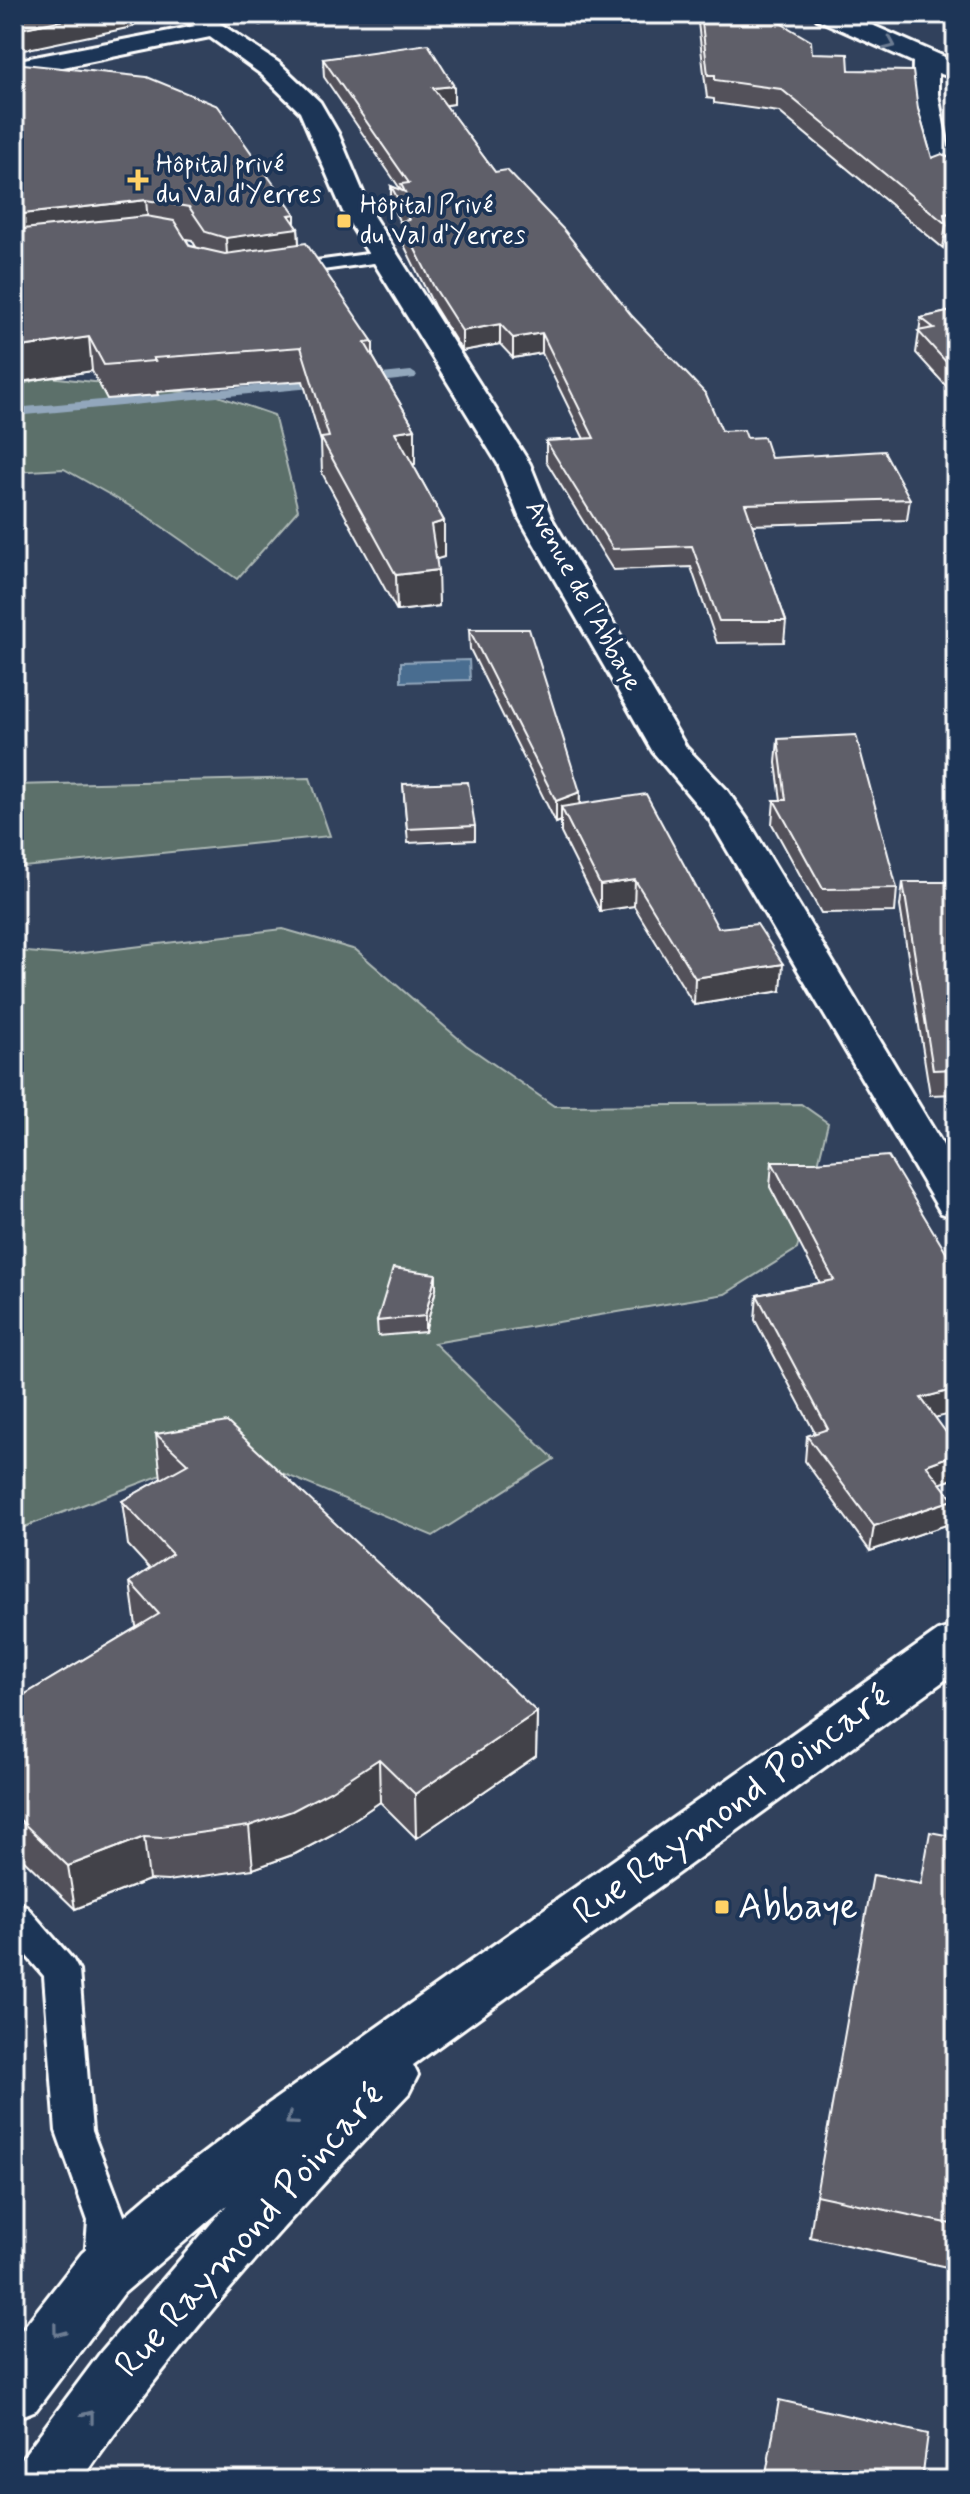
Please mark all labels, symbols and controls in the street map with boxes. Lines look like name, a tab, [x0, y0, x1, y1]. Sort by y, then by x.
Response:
one-way arrow	[882, 34, 897, 50]
place label: Hôpital privé du Val d'Yerres	[156, 148, 321, 212]
marker: Hôpital privé du Val d'Yerres	[127, 169, 149, 191]
place label: Hôpital Privé du Val d'Yerres	[360, 189, 525, 253]
marker: Hôpital Privé du Val d'Yerres	[335, 212, 353, 230]
street label: Avenue de l'Abbaye	[516, 494, 650, 698]
street label: Rue Raymond Poincaré	[563, 1673, 901, 1937]
place label: Abbaye	[738, 1883, 858, 1932]
marker: Abbaye	[713, 1898, 731, 1916]
street label: Rue Raymond Poincaré	[104, 2073, 396, 2389]
one-way arrow	[285, 2110, 300, 2125]
one-way arrow	[54, 2323, 68, 2337]
one-way arrow	[79, 2411, 94, 2425]

